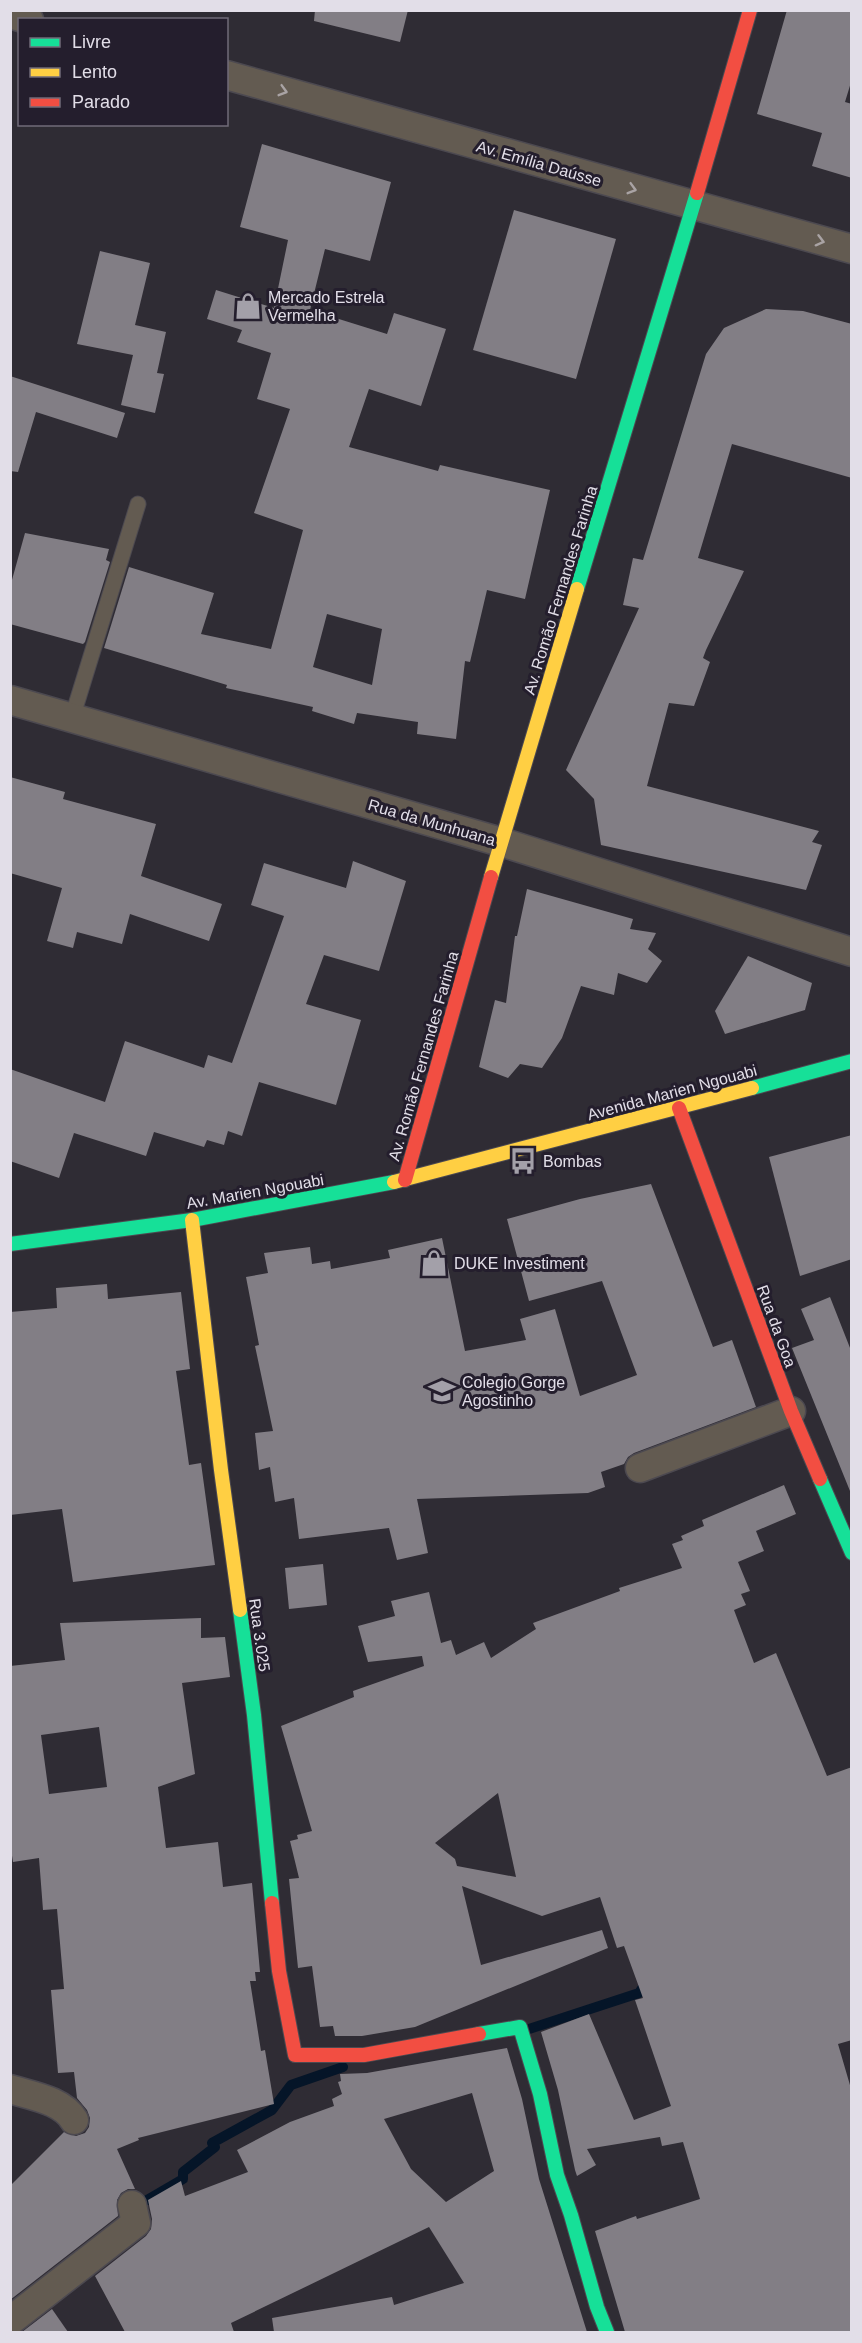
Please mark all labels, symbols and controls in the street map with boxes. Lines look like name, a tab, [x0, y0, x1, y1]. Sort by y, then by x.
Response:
legend	[18, 18, 228, 126]
text: Livre	[72, 32, 111, 52]
text: Lento	[72, 62, 117, 82]
one-way arrow	[277, 84, 288, 96]
text: Parado	[72, 92, 130, 112]
street label: Av. Emília Daússe	[474, 137, 603, 189]
one-way arrow	[626, 182, 637, 194]
one-way arrow	[815, 233, 825, 246]
place label: Mercado Estrela Vermelha	[268, 289, 385, 324]
shop icon: Mercado Estrela Vermelha	[233, 291, 263, 321]
street label: Av. Romão Fernandes Farinha	[521, 484, 600, 697]
street label: Rua da Munhuana	[366, 796, 498, 849]
street label: Av. Romão Fernandes Farinha	[385, 949, 462, 1163]
street label: Avenida Marien Ngouabi	[585, 1062, 759, 1123]
bus stop icon: Bombas	[508, 1146, 538, 1176]
place label: Bombas	[543, 1153, 602, 1170]
street label: Av. Marien Ngouabi	[185, 1171, 325, 1212]
shop icon: DUKE Investiment	[419, 1248, 449, 1278]
place label: DUKE Investiment	[454, 1255, 585, 1272]
street label: Rua da Goa	[754, 1283, 799, 1370]
place label: Colegio Gorge Agostinho	[462, 1374, 565, 1409]
school or university icon: Colegio Gorge Agostinho	[427, 1376, 457, 1406]
street label: Rua 3.025	[246, 1597, 273, 1673]

